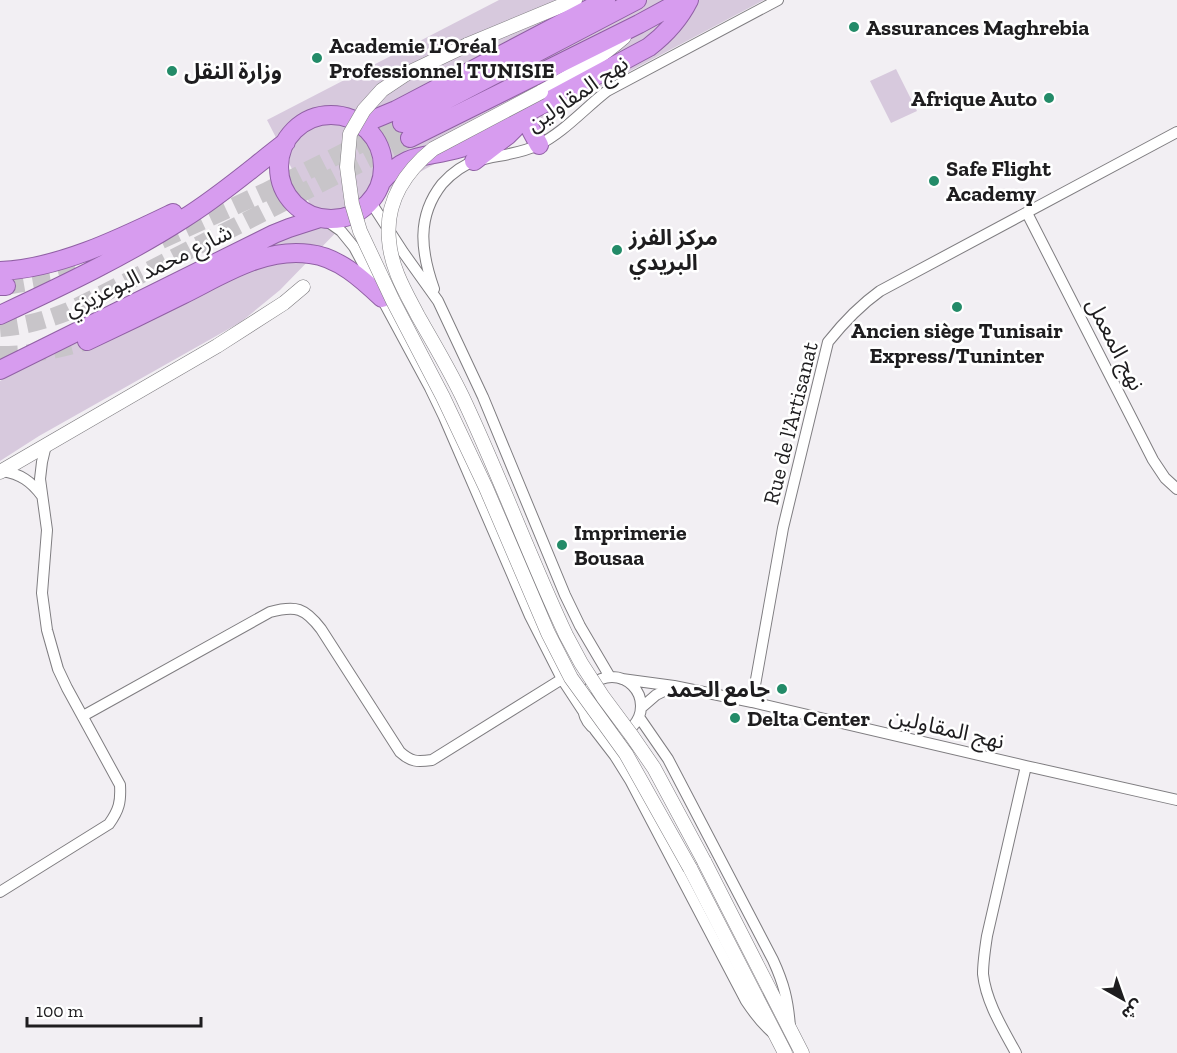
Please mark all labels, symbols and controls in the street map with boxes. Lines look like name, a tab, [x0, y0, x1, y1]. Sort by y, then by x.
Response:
place label: Assurances Maghrebia	[866, 14, 1089, 41]
marker: Assurances Maghrebia	[847, 20, 861, 34]
place label: Academie L'Oréal Professionnel TUNISIE	[329, 32, 554, 84]
street label: نهج المقاولين	[521, 49, 635, 140]
marker: Academie L'Oréal Professionnel TUNISIE	[310, 51, 324, 65]
place label: وزارة النقل	[184, 58, 282, 85]
marker: وزارة النقل	[165, 64, 179, 78]
place label: Afrique Auto	[911, 85, 1037, 112]
marker: Afrique Auto	[1042, 91, 1056, 105]
place label: Safe Flight Academy	[946, 155, 1051, 207]
marker: Safe Flight Academy	[927, 174, 941, 188]
street label: شارع محمد البوعزيزي	[60, 218, 238, 325]
place label: مركز الفرز البريدي	[628, 224, 718, 280]
marker: مركز الفرز البريدي	[610, 243, 624, 257]
street label: نهج المعمل	[1078, 293, 1150, 396]
marker: Ancien siège Tunisair Express/Tuninter	[950, 300, 964, 314]
place label: Ancien siège Tunisair Express/Tuninter	[851, 317, 1063, 369]
street label: Rue de l'Artisanat	[757, 338, 824, 507]
place label: Imprimerie Bousaa	[574, 519, 687, 571]
marker: Imprimerie Bousaa	[555, 538, 569, 552]
place label: جامع الحمد	[666, 676, 770, 706]
marker: جامع الحمد	[775, 682, 789, 696]
street label: نهج المقاولين	[886, 702, 1007, 758]
place label: Delta Center	[747, 705, 870, 732]
marker: Delta Center	[728, 711, 742, 725]
north arrow	[1093, 969, 1153, 1029]
scale bar	[27, 990, 201, 1028]
text: ش	[1118, 996, 1147, 1024]
text: 100 m	[36, 1000, 84, 1022]

